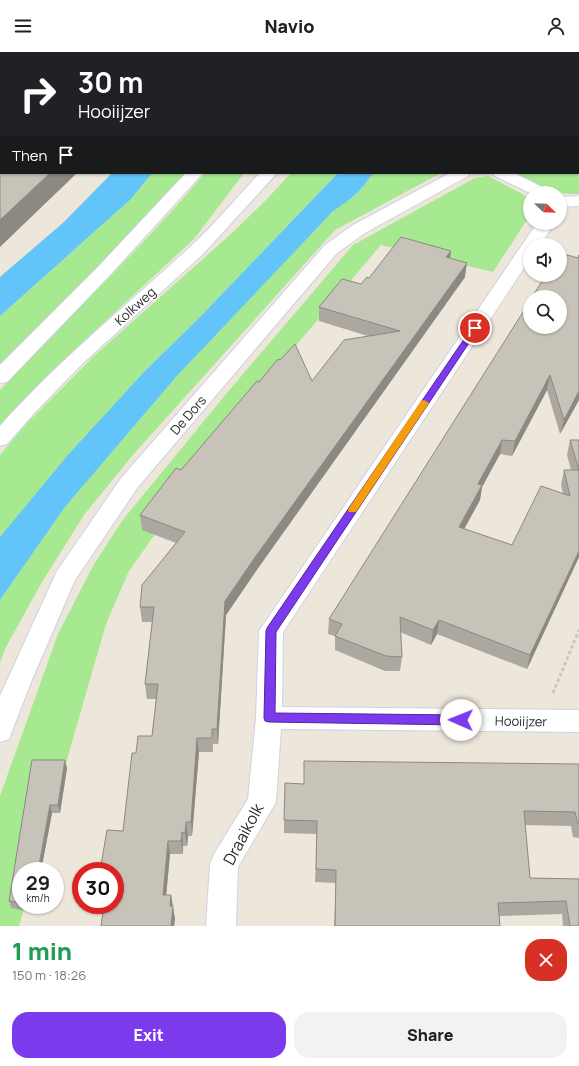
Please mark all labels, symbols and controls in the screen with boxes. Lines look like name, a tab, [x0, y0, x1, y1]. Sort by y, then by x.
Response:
text: Navio	[264, 14, 315, 38]
icon: menu	[12, 15, 34, 37]
icon: person	[545, 15, 567, 37]
text: 30 m	[78, 63, 143, 101]
icon: right	[12, 68, 64, 120]
text: Hooiijzer	[78, 99, 150, 123]
icon: arrive	[55, 144, 77, 166]
text: Then	[12, 145, 47, 166]
north arrow	[523, 186, 567, 230]
map controls	[523, 186, 567, 334]
button: sound	[523, 238, 567, 282]
street label: Kolkweg	[111, 283, 159, 329]
button: search	[523, 290, 567, 334]
pin	[458, 311, 492, 345]
icon: arrive	[464, 317, 486, 339]
street label: De Dors	[166, 391, 210, 438]
position arrow	[440, 699, 482, 741]
street label: Hooiijzer	[495, 712, 548, 730]
street label: Draaikolk	[218, 798, 269, 869]
speed limit sign: 30	[72, 862, 124, 914]
text: 29	[26, 869, 50, 896]
text: km/h	[26, 891, 50, 905]
text: 1 min	[12, 934, 72, 967]
button: close	[525, 939, 567, 981]
text: 150 m · 18:26	[12, 966, 86, 984]
button: Exit	[12, 1012, 286, 1058]
button: Share	[294, 1012, 567, 1058]

